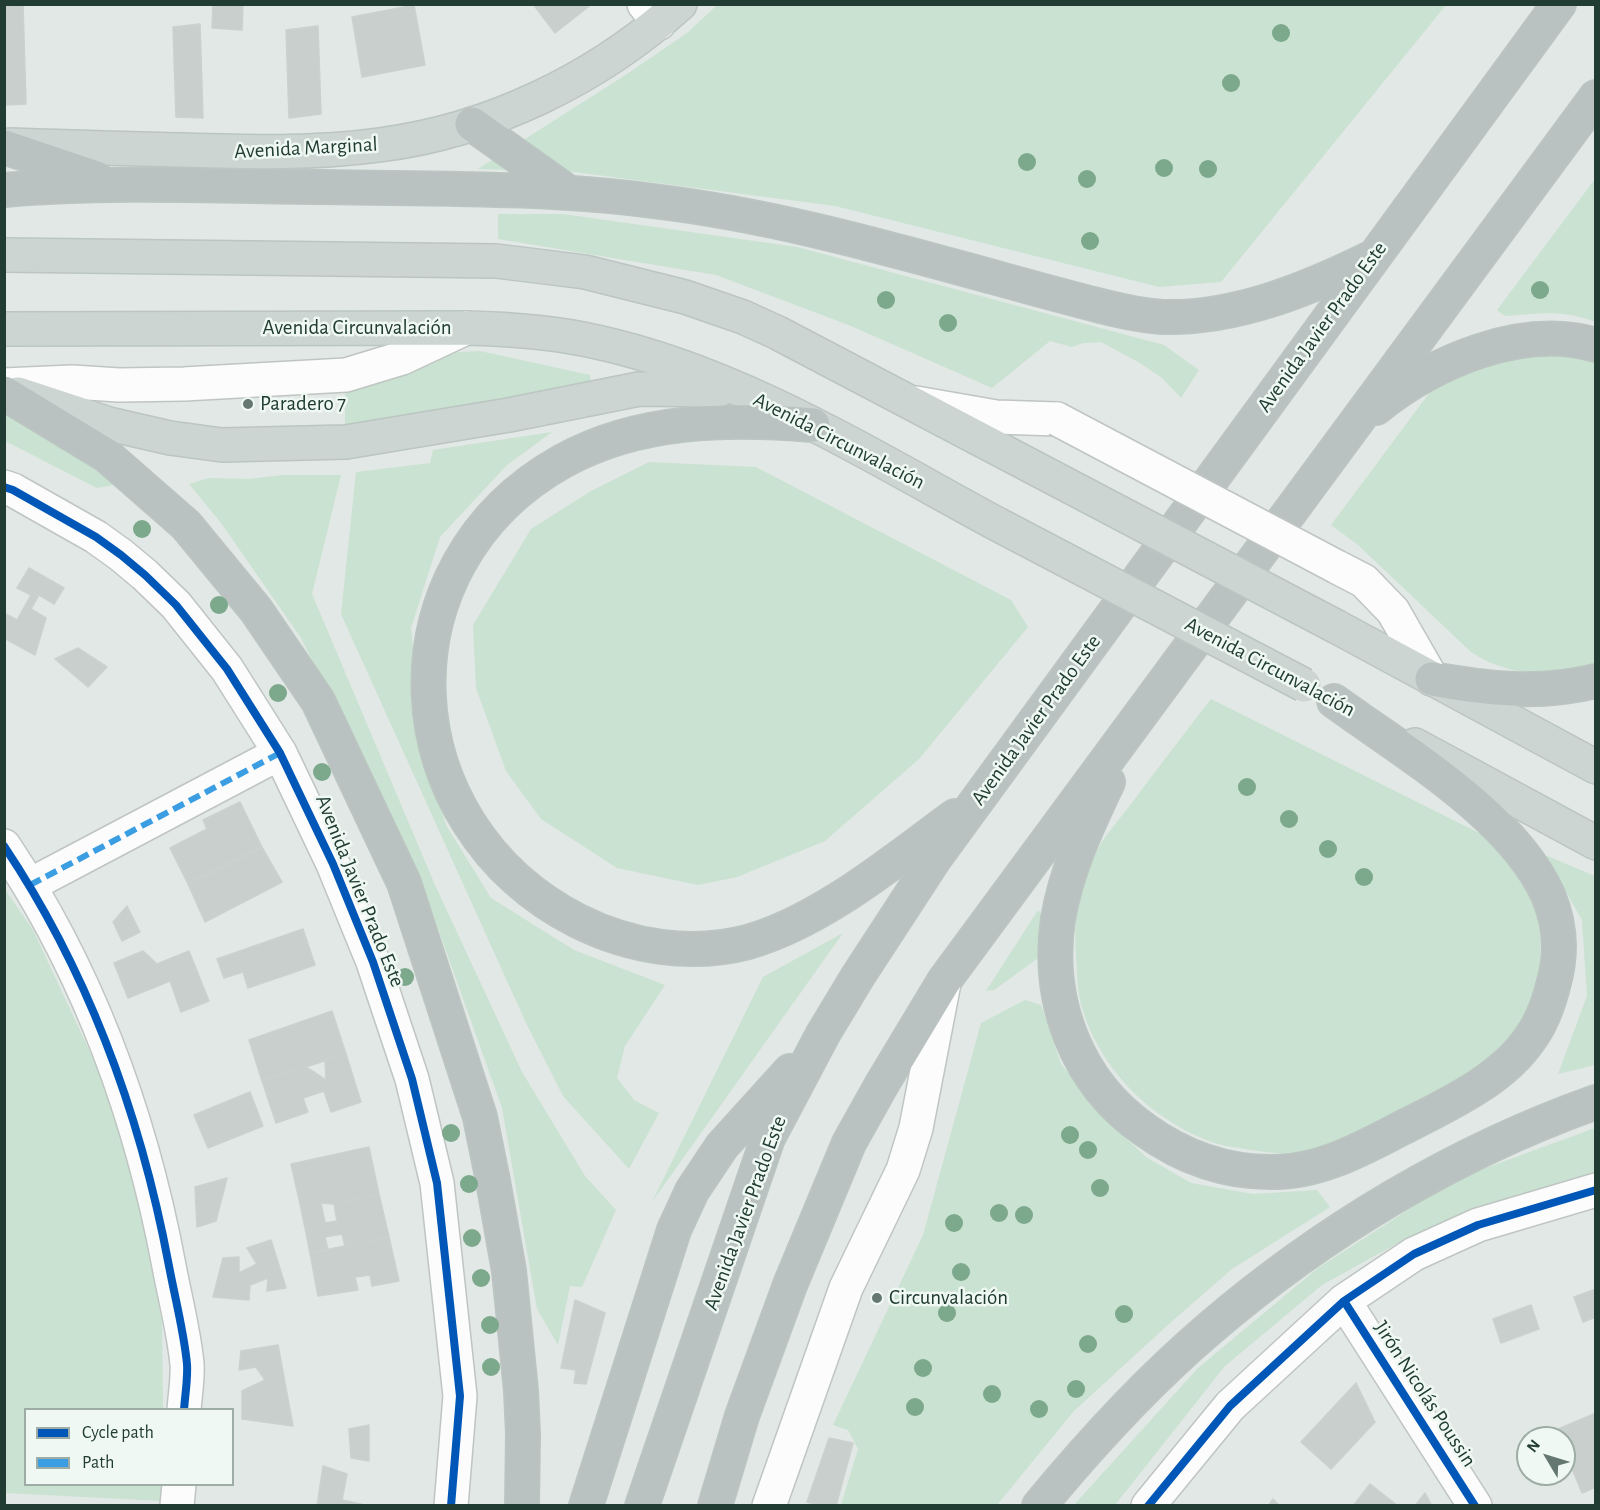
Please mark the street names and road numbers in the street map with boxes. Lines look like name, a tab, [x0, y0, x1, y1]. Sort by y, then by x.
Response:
street label: Avenida Marginal	[234, 132, 378, 164]
street label: Avenida Javier Prado Este	[1252, 237, 1392, 417]
street label: Avenida Circunvalación	[263, 315, 451, 341]
street label: Avenida Circunvalación	[749, 387, 929, 495]
street label: Avenida Circunvalación	[1181, 612, 1359, 722]
street label: Avenida Javier Prado Este	[966, 630, 1106, 810]
street label: Avenida Javier Prado Este	[310, 791, 410, 991]
street label: Avenida Javier Prado Este	[698, 1112, 792, 1314]
street label: Jirón Nicolás Poussin	[1368, 1316, 1482, 1472]

